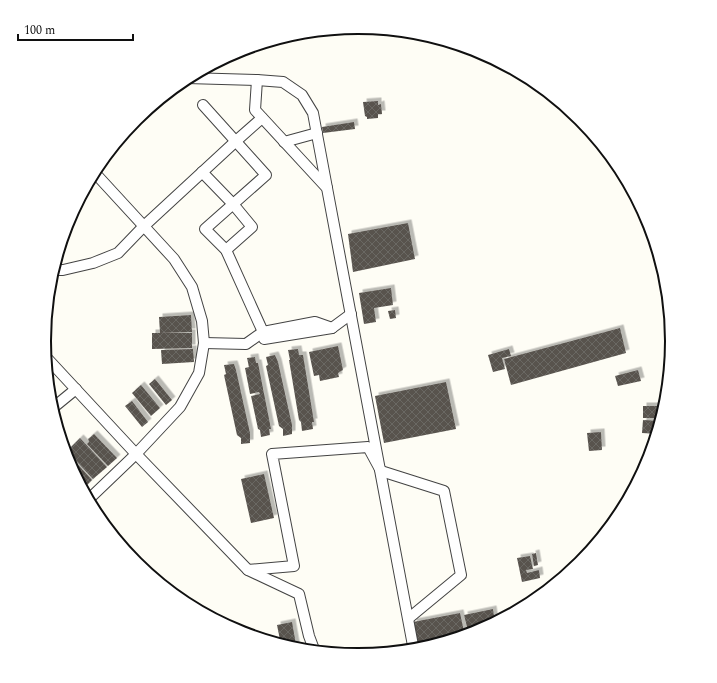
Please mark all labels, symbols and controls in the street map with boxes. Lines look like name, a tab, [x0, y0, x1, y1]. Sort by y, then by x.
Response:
scale bar	[18, 16, 133, 42]
text: 100 m	[24, 21, 55, 40]

